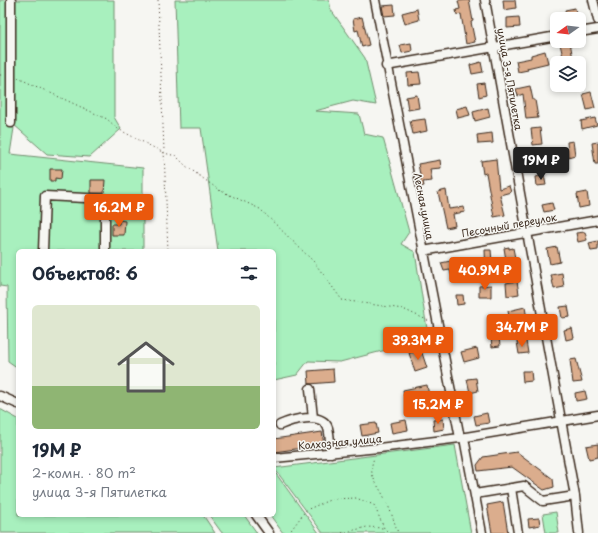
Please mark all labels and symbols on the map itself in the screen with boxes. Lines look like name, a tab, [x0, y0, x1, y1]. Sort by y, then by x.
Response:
north arrow	[550, 12, 586, 48]
street label: улица 3-я Пятилетка	[494, 27, 527, 132]
pin: 19M ₽	[513, 147, 569, 181]
street label: Лесная улица	[411, 171, 438, 241]
pin: 16.2M ₽	[82, 194, 156, 228]
street label: Песочный переулок	[460, 209, 558, 241]
pin: 40.9M ₽	[448, 257, 522, 291]
pin: 34.7M ₽	[485, 314, 559, 348]
pin: 39.3M ₽	[381, 327, 455, 361]
pin: 15.2M ₽	[401, 391, 475, 425]
street label: Колхозная улица	[297, 430, 383, 453]

